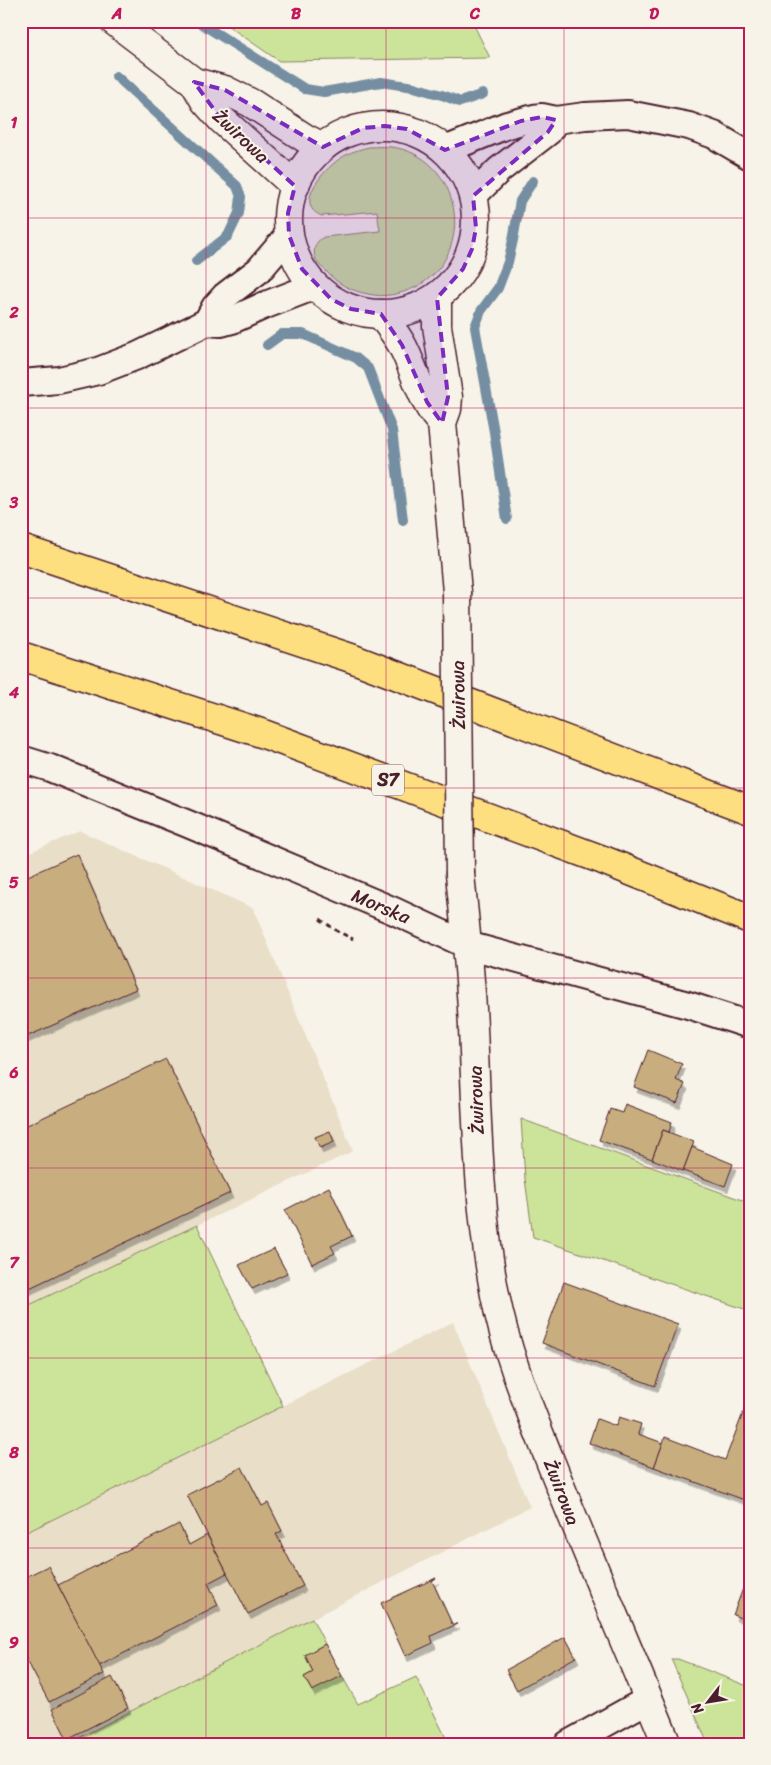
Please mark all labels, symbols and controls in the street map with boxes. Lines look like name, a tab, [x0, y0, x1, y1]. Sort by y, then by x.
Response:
text: A	[111, 0, 122, 28]
text: B	[291, 0, 302, 28]
text: C	[469, 0, 481, 28]
text: D	[649, 0, 659, 28]
street label: Żwirowa	[205, 100, 278, 172]
text: 1	[11, 108, 18, 137]
text: 2	[8, 298, 19, 327]
text: 3	[9, 488, 19, 517]
street label: Żwirowa	[441, 660, 475, 730]
text: 4	[8, 678, 19, 707]
road number: S7	[372, 764, 404, 796]
text: 5	[9, 868, 19, 897]
street label: Morska	[346, 879, 416, 933]
text: 6	[8, 1058, 19, 1087]
street label: Żwirowa	[458, 1065, 494, 1135]
text: 7	[9, 1248, 20, 1277]
text: 8	[8, 1438, 19, 1467]
street label: Żwirowa	[534, 1454, 590, 1530]
text: 9	[9, 1628, 19, 1657]
north arrow	[684, 1678, 734, 1728]
text: N	[684, 1698, 711, 1720]

